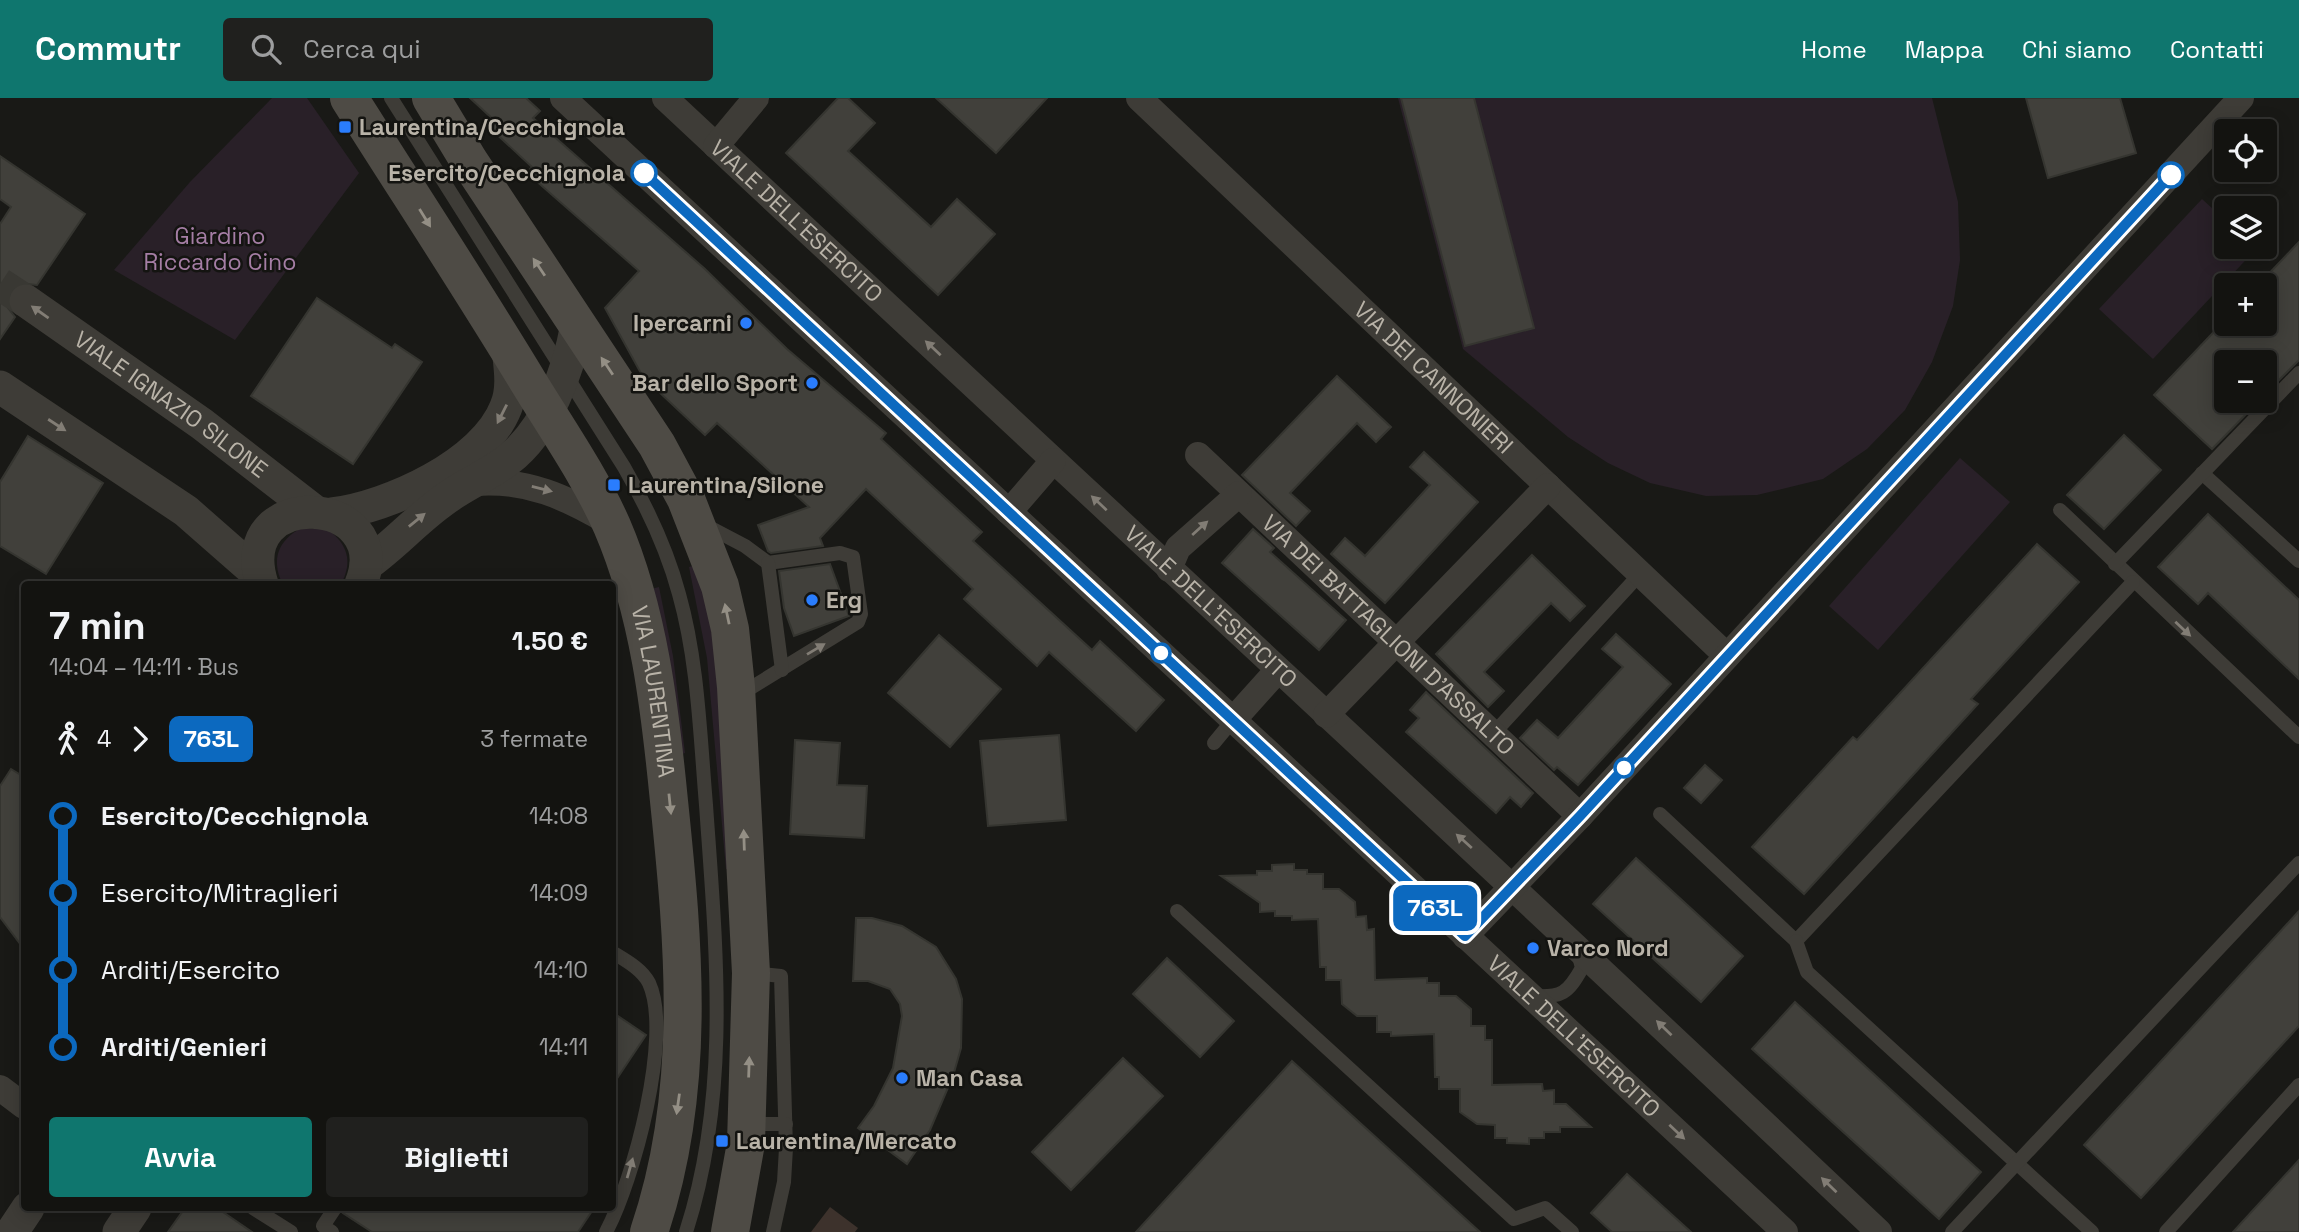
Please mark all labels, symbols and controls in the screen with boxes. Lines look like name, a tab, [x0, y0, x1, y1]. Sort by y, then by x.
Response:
search box	[223, 18, 713, 81]
text: Commutr	[35, 28, 181, 70]
icon: search	[247, 30, 285, 68]
text: Cerca qui	[303, 32, 421, 66]
text: Home	[1801, 34, 1867, 65]
text: Mappa	[1905, 34, 1984, 65]
text: Chi siamo	[2022, 34, 2132, 65]
text: Contatti	[2170, 34, 2264, 65]
place label: Laurentina/Cecchignola	[359, 112, 625, 142]
marker: Laurentina/Cecchignola	[337, 119, 353, 135]
map controls	[2214, 119, 2277, 413]
button: locate	[2214, 119, 2277, 182]
street label: VIALE DELL'ESERCITO	[704, 133, 889, 309]
place label: Esercito/Cecchignola	[388, 158, 625, 188]
marker: Esercito/Cecchignola	[631, 160, 657, 186]
unlabelled marker	[2158, 162, 2184, 188]
button: layers	[2214, 196, 2277, 259]
one-way arrow	[418, 208, 431, 227]
park label: Giardino Riccardo Cino	[144, 221, 296, 277]
one-way arrow	[532, 258, 546, 276]
button: +	[2214, 273, 2277, 336]
street label: VIA DEI CANNONIERI	[1347, 295, 1520, 460]
one-way arrow	[31, 305, 49, 319]
place label: Ipercarni	[633, 308, 732, 338]
marker: Ipercarni	[738, 315, 754, 331]
street label: VIALE IGNAZIO SILONE	[68, 324, 274, 484]
one-way arrow	[924, 340, 942, 356]
button: −	[2214, 350, 2277, 413]
one-way arrow	[600, 357, 614, 375]
place label: Bar dello Sport	[632, 368, 798, 398]
marker: Bar dello Sport	[804, 375, 820, 391]
one-way arrow	[496, 404, 507, 424]
one-way arrow	[47, 418, 67, 431]
place label: Laurentina/Silone	[628, 470, 824, 500]
marker: Laurentina/Silone	[606, 477, 622, 493]
one-way arrow	[531, 484, 553, 495]
one-way arrow	[1090, 495, 1108, 511]
street label: VIA DEI BATTAGLIONI D'ASSALTO	[1255, 508, 1521, 762]
one-way arrow	[409, 513, 426, 528]
street label: VIALE DELL'ESERCITO	[1118, 519, 1304, 694]
one-way arrow	[1191, 521, 1208, 537]
place label: Erg	[826, 585, 862, 615]
marker: Erg	[804, 592, 820, 608]
text: 7 min	[49, 602, 146, 650]
street label: VIA LAURENTINA	[624, 602, 682, 779]
one-way arrow	[721, 603, 732, 625]
one-way arrow	[2174, 621, 2192, 637]
text: 1.50 €	[512, 624, 588, 658]
one-way arrow	[807, 643, 826, 655]
unlabelled marker	[1151, 643, 1171, 663]
text: 14:04 – 14:11 · Bus	[49, 652, 239, 682]
icon: walk	[49, 720, 87, 758]
icon: forward	[121, 720, 159, 758]
text: 763L	[183, 723, 239, 754]
text: 4	[97, 724, 111, 754]
text: 3 fermate	[480, 724, 588, 754]
unlabelled marker	[1614, 758, 1634, 778]
one-way arrow	[664, 793, 675, 815]
text: Esercito/Cecchignola	[101, 799, 369, 833]
text: 14:08	[529, 801, 588, 831]
one-way arrow	[739, 829, 750, 851]
one-way arrow	[1456, 833, 1473, 849]
text: Esercito/Mitraglieri	[101, 876, 338, 910]
text: 14:09	[529, 878, 588, 908]
line badge: 763L	[1386, 885, 1484, 931]
text: 763L	[1407, 892, 1463, 923]
place label: Varco Nord	[1547, 933, 1669, 963]
marker: Varco Nord	[1525, 940, 1541, 956]
street label: VIALE DELL'ESERCITO	[1481, 948, 1667, 1124]
text: Arditi/Esercito	[101, 953, 280, 987]
text: 14:10	[534, 955, 588, 985]
one-way arrow	[1656, 1021, 1673, 1037]
text: Arditi/Genieri	[101, 1030, 267, 1064]
text: 14:11	[539, 1032, 588, 1062]
one-way arrow	[743, 1056, 755, 1078]
place label: Man Casa	[916, 1063, 1023, 1093]
marker: Man Casa	[894, 1070, 910, 1086]
one-way arrow	[673, 1093, 684, 1115]
button: Avvia	[49, 1117, 312, 1197]
button: Biglietti	[326, 1117, 588, 1197]
one-way arrow	[1668, 1123, 1685, 1139]
place label: Laurentina/Mercato	[736, 1126, 957, 1156]
marker: Laurentina/Mercato	[714, 1133, 730, 1149]
one-way arrow	[625, 1157, 635, 1178]
one-way arrow	[1820, 1177, 1838, 1193]

